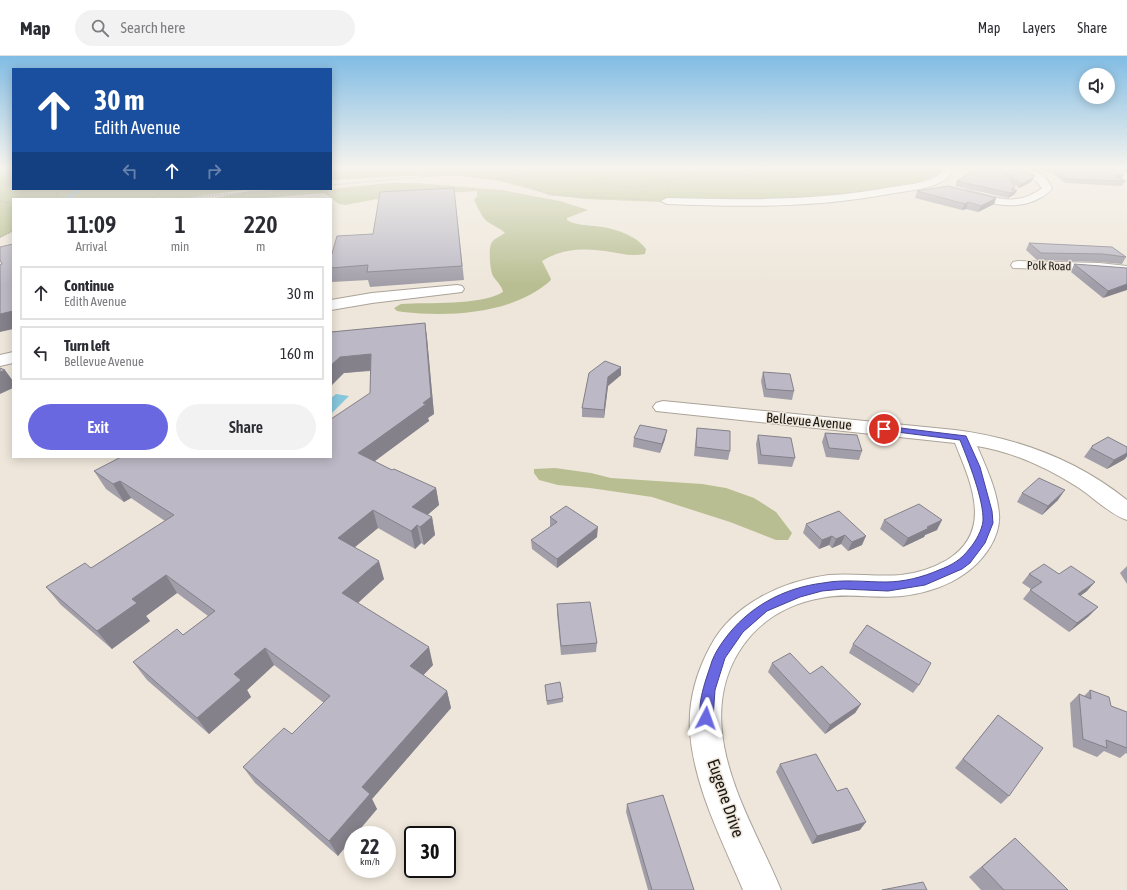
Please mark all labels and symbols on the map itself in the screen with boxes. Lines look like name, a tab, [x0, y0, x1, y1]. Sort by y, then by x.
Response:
street label: Polk Road	[1027, 259, 1071, 273]
street label: Bellevue Avenue	[765, 409, 853, 433]
pin	[867, 412, 901, 446]
position arrow	[685, 697, 727, 739]
street label: Eugene Drive	[703, 756, 749, 840]
speed limit sign: 30	[404, 826, 456, 878]

